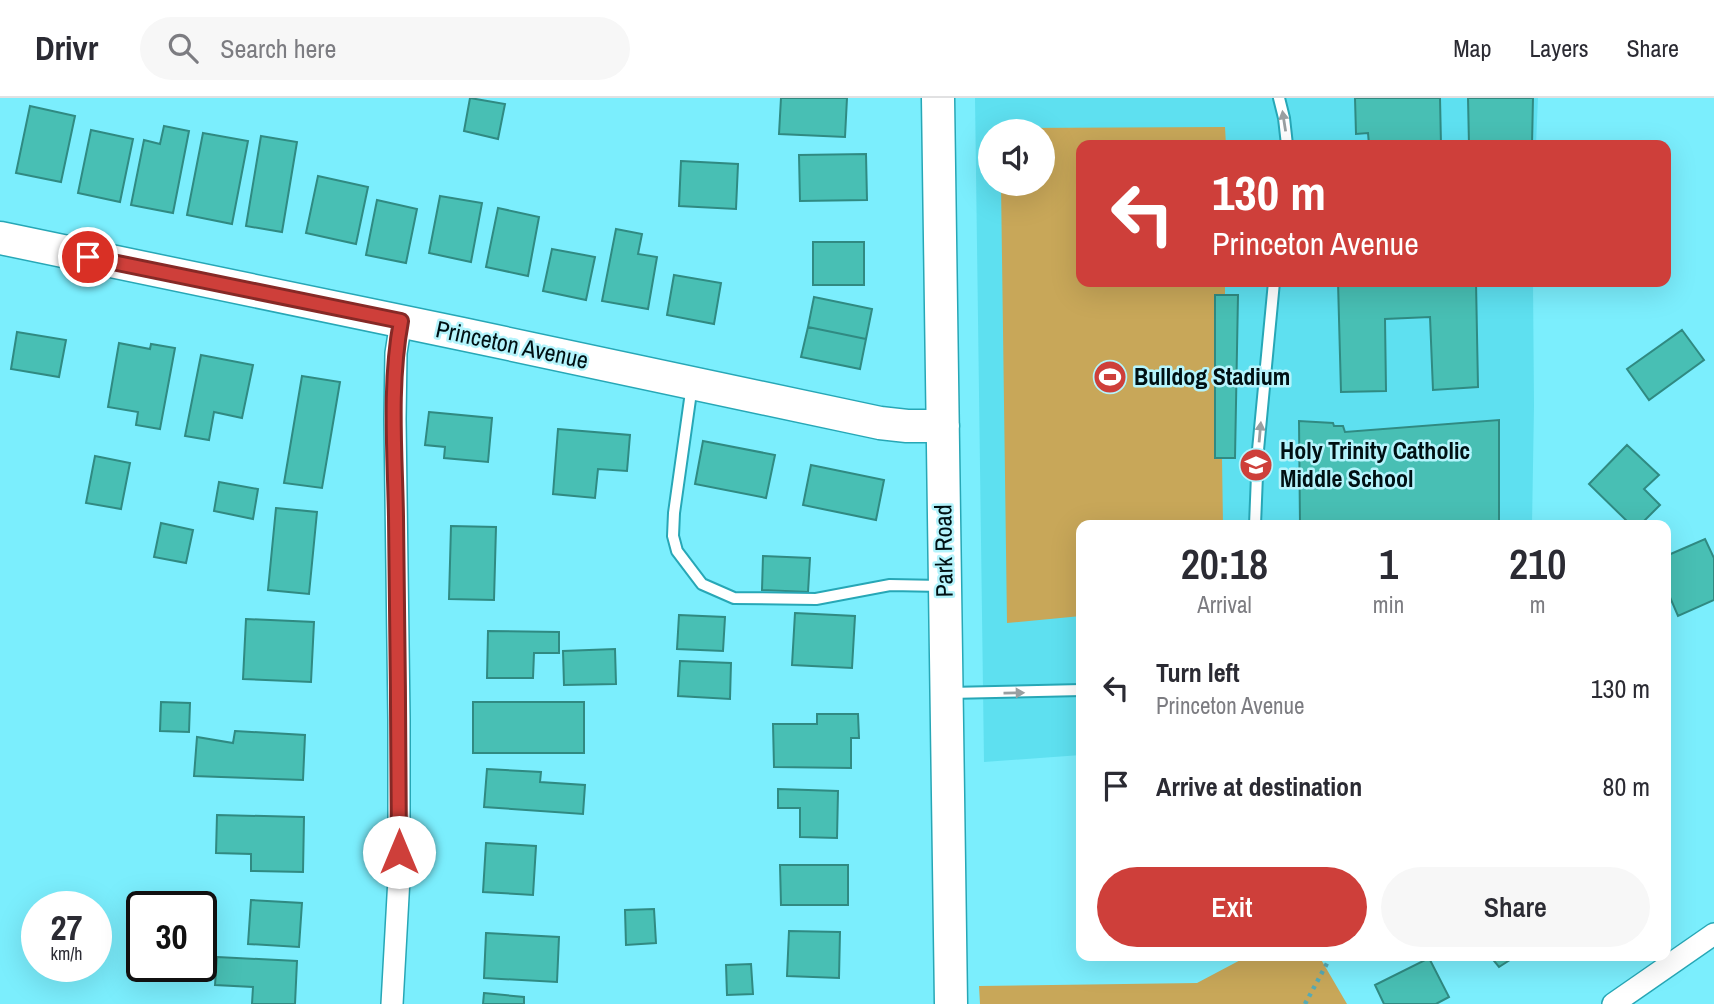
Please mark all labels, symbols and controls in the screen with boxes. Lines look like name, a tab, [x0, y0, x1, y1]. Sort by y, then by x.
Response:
search box	[140, 17, 630, 80]
text: Drivr	[35, 26, 98, 70]
icon: search	[164, 29, 202, 67]
text: Search here	[220, 31, 336, 66]
text: Map	[1453, 32, 1491, 64]
text: Layers	[1529, 32, 1588, 64]
text: Share	[1626, 32, 1679, 64]
one-way arrow	[1278, 110, 1289, 132]
map controls	[978, 119, 1055, 196]
button: sound	[978, 119, 1055, 196]
text: 130 m	[1212, 159, 1326, 225]
icon: left	[1097, 168, 1188, 259]
text: Princeton Avenue	[1212, 222, 1419, 265]
pin	[58, 227, 118, 287]
icon: arrive	[69, 238, 107, 276]
street label: Princeton Avenue	[433, 312, 591, 376]
sports icon: Bulldog Stadium	[1091, 358, 1129, 396]
place label: Bulldog Stadium	[1134, 360, 1290, 392]
one-way arrow	[1254, 421, 1265, 443]
place label: Holy Trinity Catholic Middle School	[1280, 434, 1470, 494]
school or university icon: Holy Trinity Catholic Middle School	[1237, 446, 1275, 484]
street label: Park Road	[926, 504, 960, 598]
text: 20:18	[1181, 536, 1268, 592]
text: 1	[1379, 536, 1398, 592]
text: 210	[1509, 536, 1566, 592]
text: Arrival	[1197, 589, 1252, 620]
text: min	[1373, 589, 1404, 620]
text: m	[1530, 589, 1545, 620]
text: Turn left	[1156, 655, 1240, 690]
icon: left	[1097, 669, 1135, 707]
text: 130 m	[1591, 671, 1650, 706]
one-way arrow	[1003, 687, 1025, 699]
text: Princeton Avenue	[1156, 690, 1305, 721]
icon: arrive	[1097, 767, 1135, 805]
text: Arrive at destination	[1156, 769, 1362, 804]
text: 80 m	[1603, 769, 1650, 804]
position arrow	[362, 815, 436, 889]
button: Exit	[1097, 867, 1367, 947]
button: Share	[1381, 867, 1650, 947]
speed limit sign: 30	[126, 891, 217, 982]
text: 27	[51, 904, 82, 951]
text: km/h	[51, 941, 83, 966]

